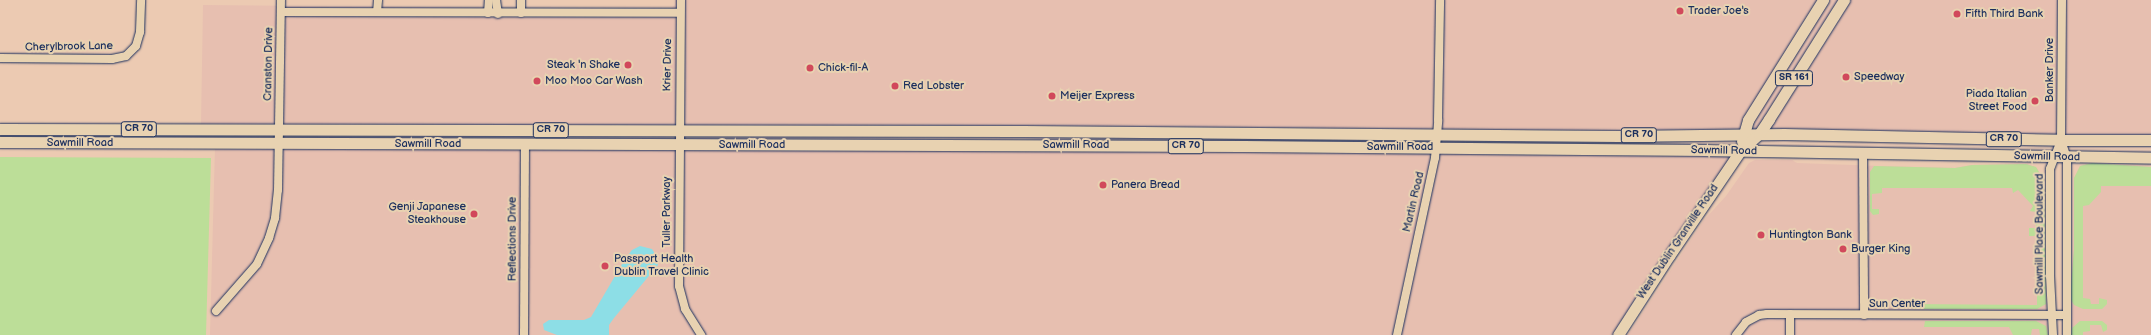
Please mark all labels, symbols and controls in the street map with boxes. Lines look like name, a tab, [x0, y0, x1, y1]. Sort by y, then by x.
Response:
place label: Trader Joe's	[1688, 4, 1749, 18]
marker: Trader Joe's	[1675, 6, 1685, 16]
place label: Fifth Third Bank	[1965, 7, 2043, 21]
marker: Fifth Third Bank	[1952, 9, 1962, 19]
street label: Cranston Drive	[262, 27, 276, 101]
street label: Krier Drive	[661, 38, 675, 92]
street label: Banker Drive	[2043, 38, 2057, 102]
street label: Cherylbrook Lane	[25, 40, 113, 54]
place label: Steak 'n Shake	[547, 58, 620, 72]
marker: Steak 'n Shake	[623, 60, 633, 70]
place label: Chick-fil-A	[818, 61, 868, 75]
marker: Chick-fil-A	[805, 63, 815, 73]
road number: SR 161	[1774, 70, 1814, 86]
place label: Speedway	[1854, 70, 1904, 84]
marker: Speedway	[1841, 72, 1851, 82]
place label: Moo Moo Car Wash	[545, 74, 643, 88]
marker: Moo Moo Car Wash	[532, 76, 542, 86]
place label: Red Lobster	[903, 79, 964, 93]
marker: Red Lobster	[890, 81, 900, 91]
place label: Piada Italian Street Food	[1966, 88, 2027, 114]
place label: Meijer Express	[1060, 89, 1135, 103]
marker: Meijer Express	[1047, 91, 1057, 101]
marker: Piada Italian Street Food	[2030, 96, 2040, 106]
road number: CR 70	[120, 121, 158, 137]
road number: CR 70	[532, 122, 570, 138]
road number: CR 70	[1620, 127, 1658, 143]
road number: CR 70	[1985, 131, 2023, 147]
street label: Sawmill Road	[47, 136, 113, 150]
street label: Sawmill Road	[395, 137, 461, 151]
street label: Sawmill Road	[719, 138, 785, 152]
street label: Sawmill Road	[1043, 138, 1109, 152]
road number: CR 70	[1167, 138, 1205, 154]
street label: Sawmill Road	[1367, 140, 1433, 154]
street label: Sawmill Road	[1691, 144, 1757, 158]
street label: Sawmill Road	[2014, 150, 2080, 164]
street label: Martin Road	[1401, 171, 1427, 233]
street label: Sawmill Place Boulevard	[2033, 174, 2047, 294]
street label: Tuller Parkway	[660, 177, 674, 247]
place label: Panera Bread	[1111, 178, 1180, 192]
marker: Panera Bread	[1098, 180, 1108, 190]
street label: West Dublin Granville Road	[1635, 182, 1721, 302]
street label: Reflections Drive	[506, 197, 520, 281]
place label: Genji Japanese Steakhouse	[388, 201, 466, 227]
marker: Genji Japanese Steakhouse	[469, 209, 479, 219]
place label: Huntington Bank	[1769, 228, 1852, 242]
marker: Huntington Bank	[1756, 230, 1766, 240]
place label: Burger King	[1851, 242, 1910, 256]
marker: Burger King	[1838, 244, 1848, 254]
place label: Passport Health Dublin Travel Clinic	[614, 253, 709, 279]
marker: Passport Health Dublin Travel Clinic	[599, 260, 611, 272]
street label: Sun Center	[1869, 297, 1925, 311]

